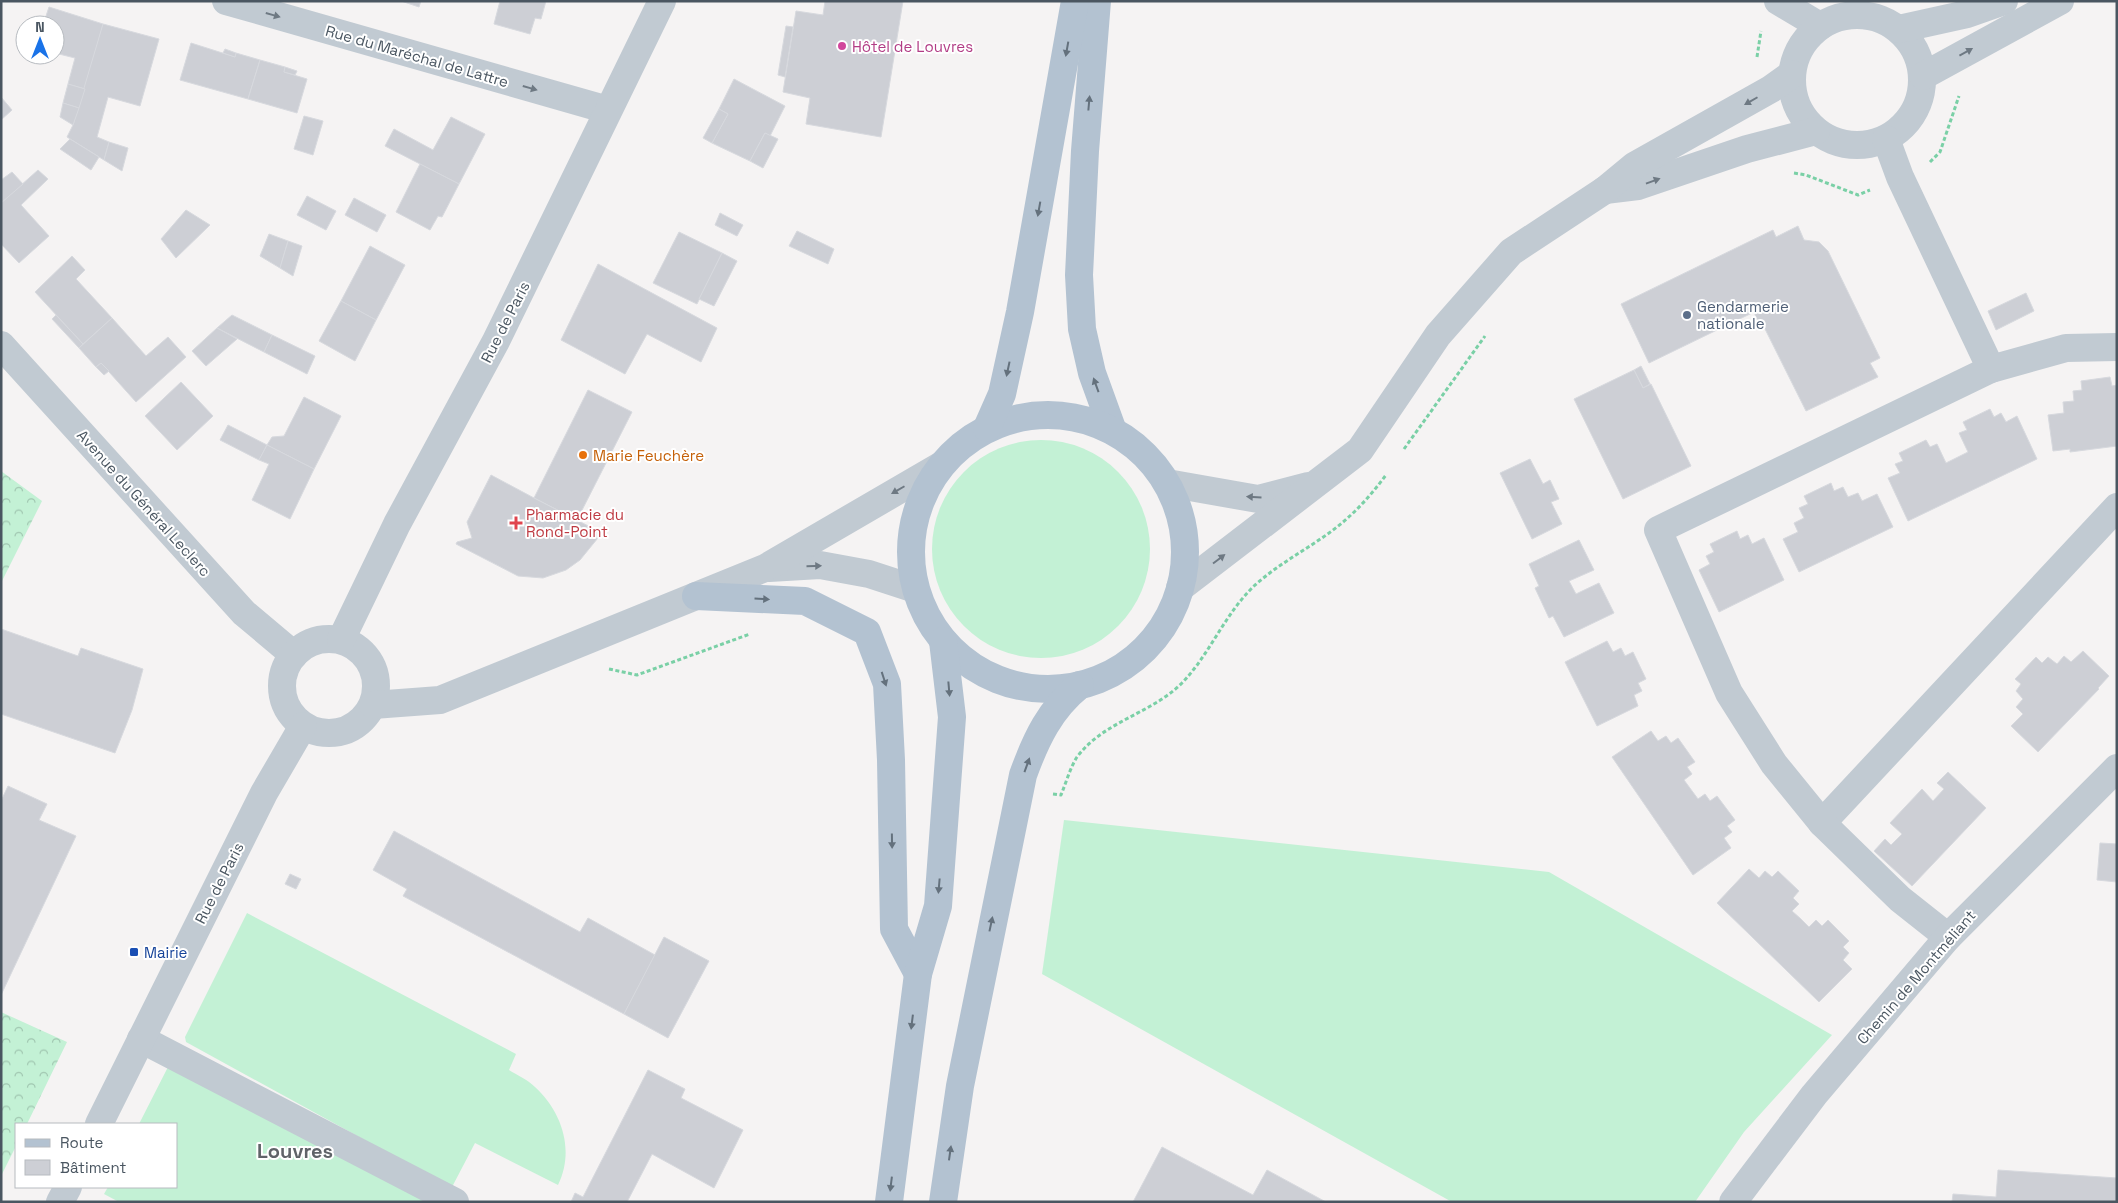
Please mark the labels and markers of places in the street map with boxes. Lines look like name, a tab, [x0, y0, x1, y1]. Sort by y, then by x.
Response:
place label: Hôtel de Louvres	[852, 37, 973, 56]
marker: Hôtel de Louvres	[836, 40, 848, 52]
place label: Gendarmerie nationale	[1697, 297, 1789, 333]
marker: Gendarmerie nationale	[1681, 309, 1693, 321]
place label: Marie Feuchère	[593, 446, 704, 465]
marker: Marie Feuchère	[577, 449, 589, 461]
place label: Pharmacie du Rond-Point	[526, 505, 624, 541]
marker: Pharmacie du Rond-Point	[510, 517, 522, 529]
place label: Mairie	[144, 943, 188, 962]
marker: Mairie	[128, 946, 140, 958]

